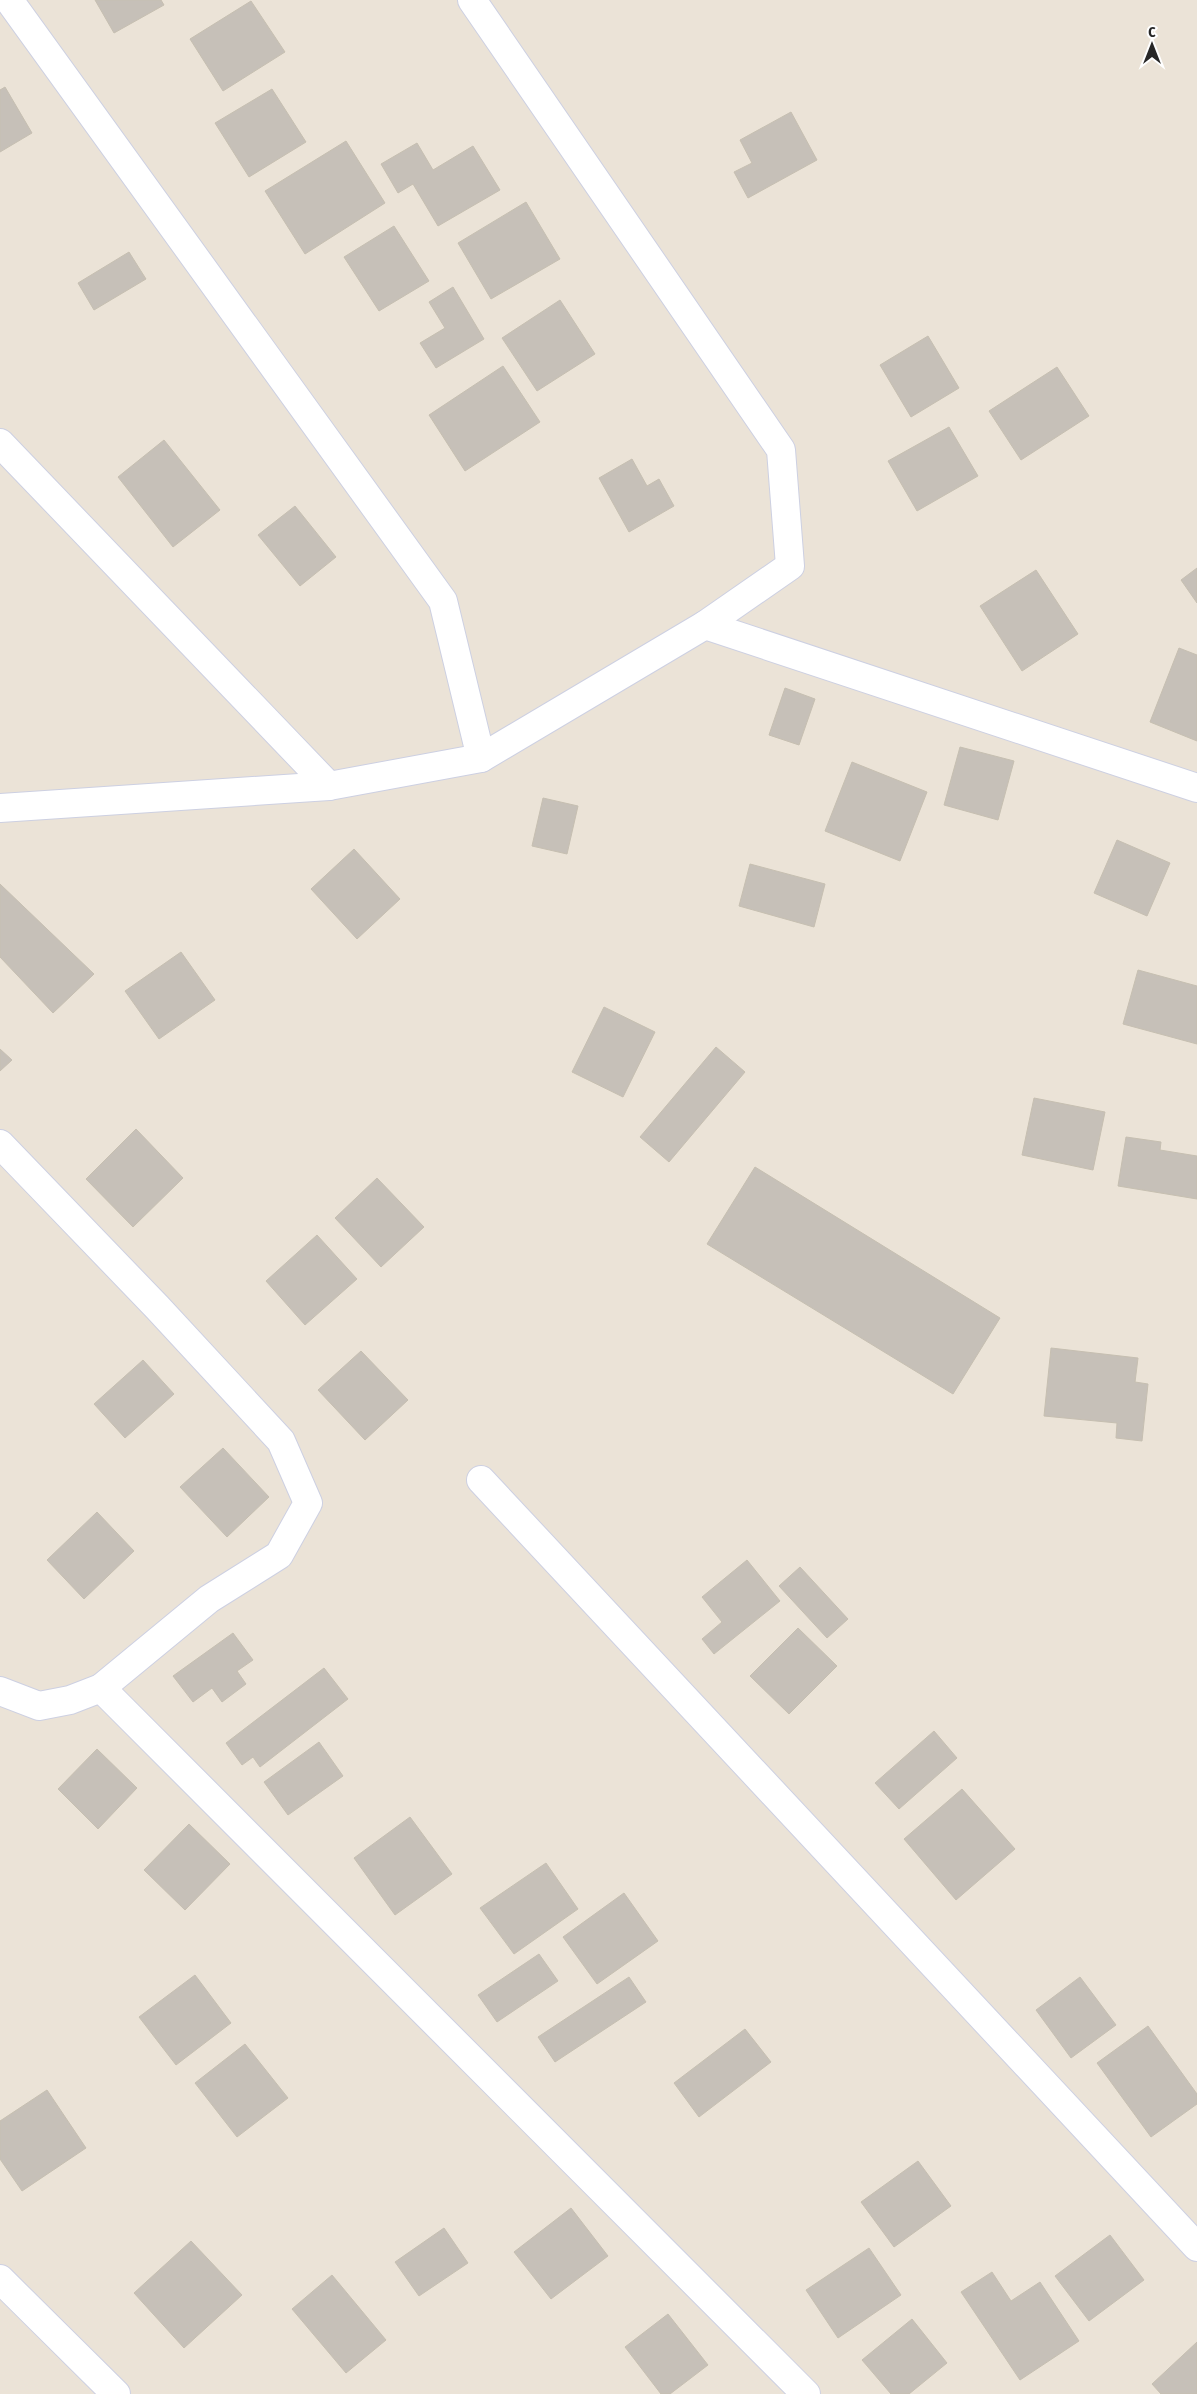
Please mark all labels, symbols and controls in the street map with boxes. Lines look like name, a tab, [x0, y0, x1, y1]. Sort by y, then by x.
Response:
north arrow	[1127, 20, 1177, 70]
text: С	[1148, 24, 1156, 41]

